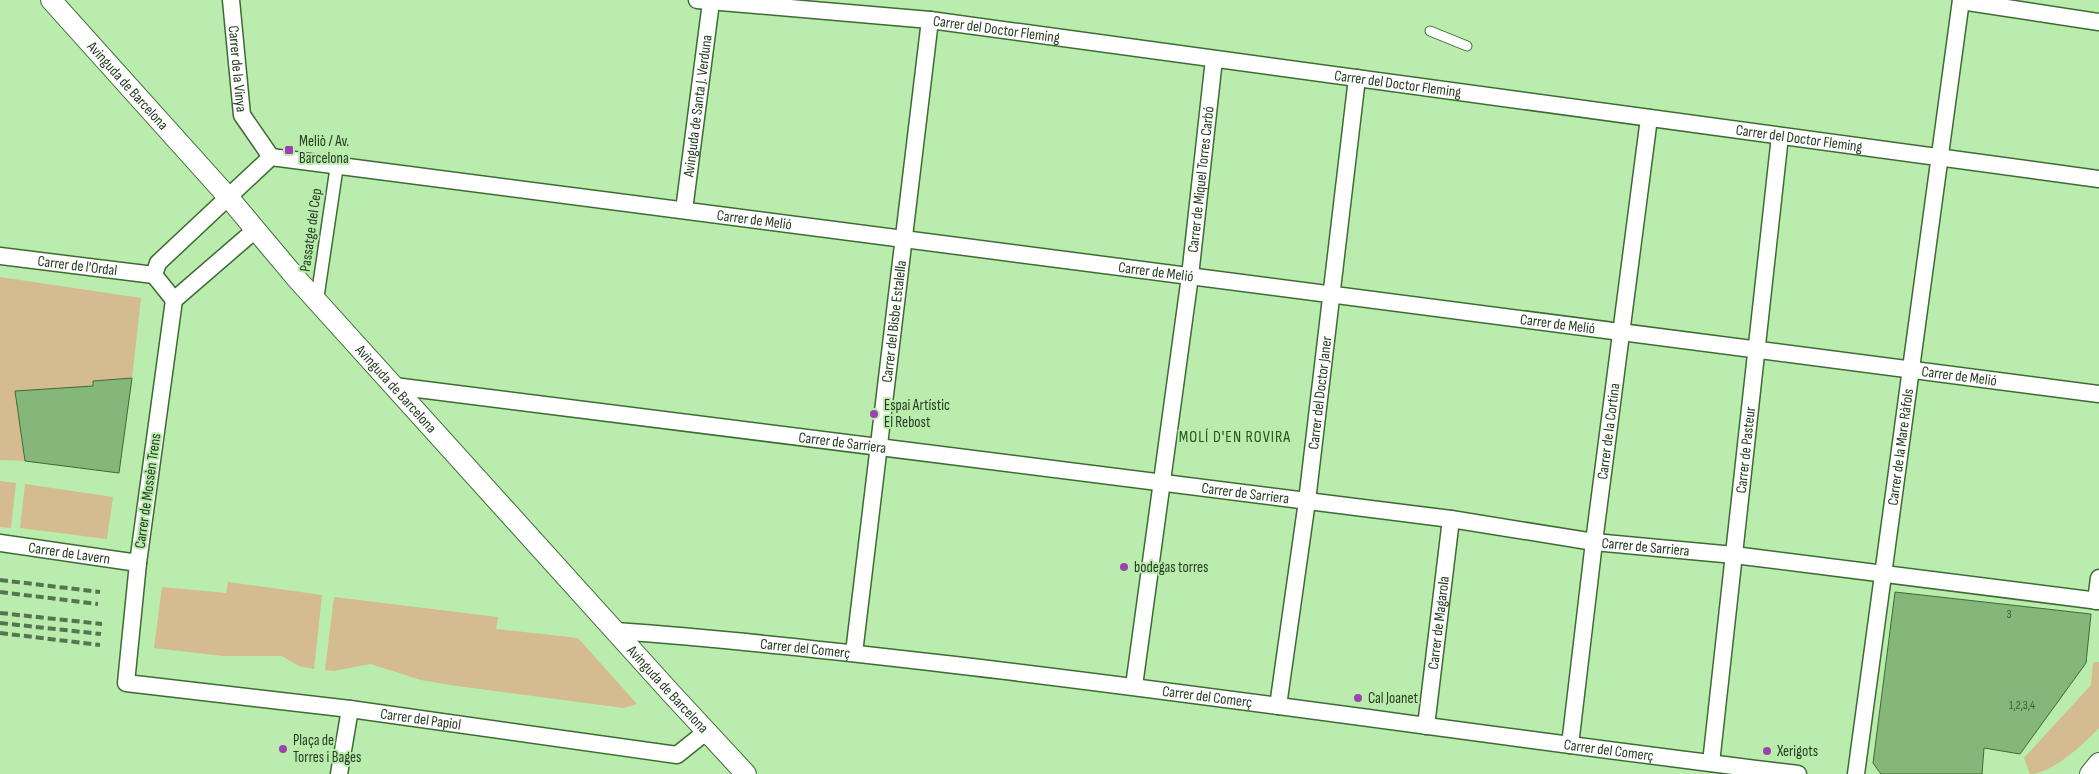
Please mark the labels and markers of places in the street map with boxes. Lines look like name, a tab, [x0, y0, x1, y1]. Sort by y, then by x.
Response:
place label: Meliò / Av. Barcelona	[299, 132, 349, 168]
marker: Meliò / Av. Barcelona	[283, 144, 295, 156]
place label: Espai Artístic El Rebost	[884, 396, 950, 432]
marker: Espai Artístic El Rebost	[868, 408, 880, 420]
place label: bodegas torres	[1134, 558, 1208, 577]
marker: bodegas torres	[1118, 561, 1130, 573]
place label: Cal Joanet	[1368, 689, 1418, 708]
marker: Cal Joanet	[1352, 692, 1364, 704]
place label: Plaça de Torres i Bages	[293, 731, 362, 767]
place label: Xerigots	[1776, 742, 1818, 761]
marker: Plaça de Torres i Bages	[277, 743, 289, 755]
marker: Xerigots	[1761, 745, 1773, 757]

